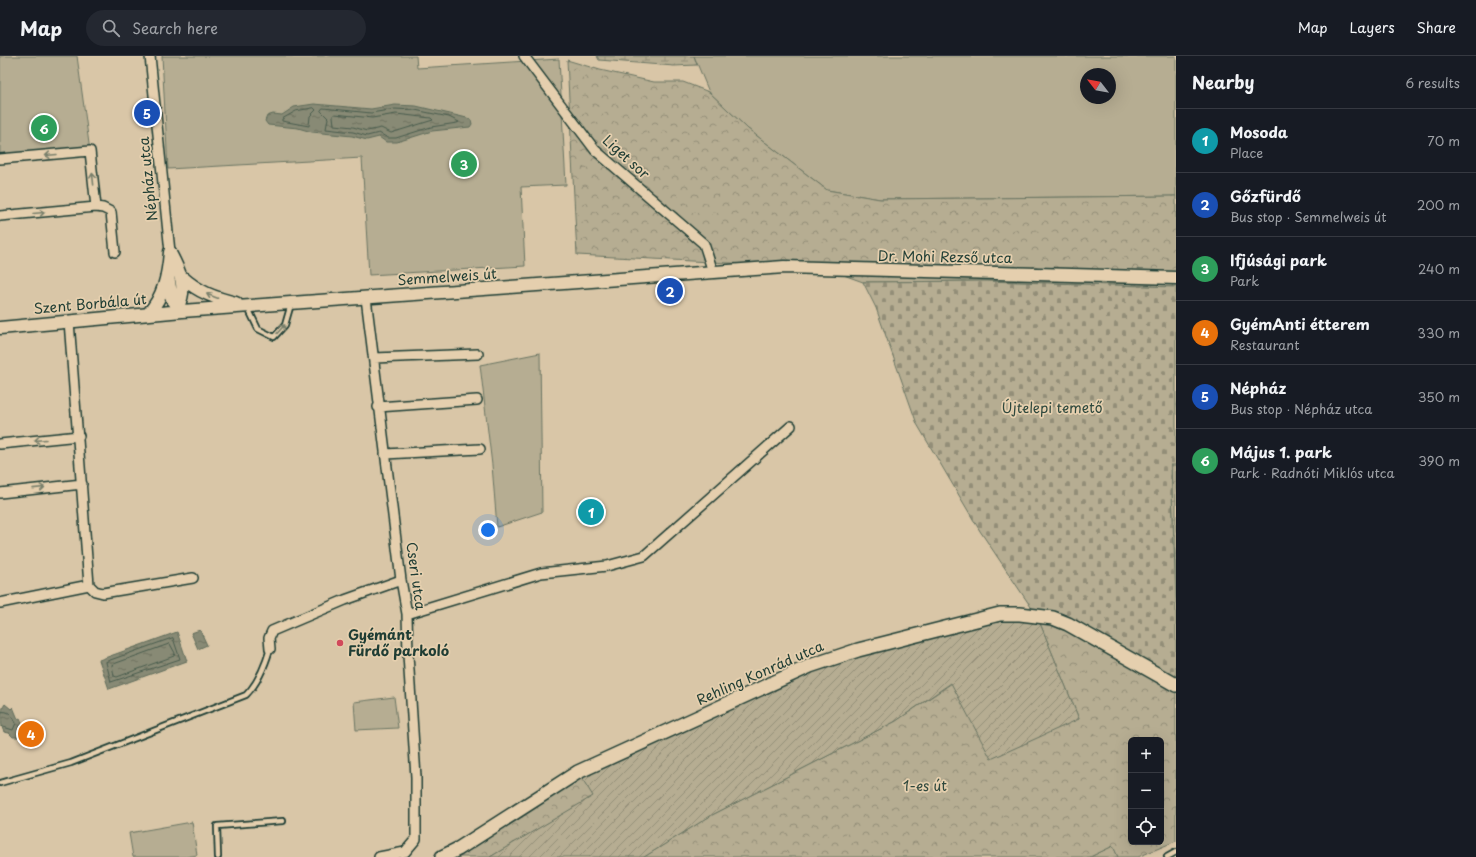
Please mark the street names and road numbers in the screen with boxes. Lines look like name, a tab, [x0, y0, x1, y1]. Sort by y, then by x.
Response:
street label: Liget sor	[598, 130, 655, 184]
street label: Népház utca	[133, 136, 162, 222]
street label: Dr. Mohi Rezső utca	[878, 245, 1013, 268]
street label: Semmelweis út	[397, 263, 498, 290]
street label: Szent Borbála út	[33, 288, 148, 319]
street label: Cseri utca	[401, 540, 432, 612]
street label: Rehling Konrád utca	[693, 635, 827, 710]

